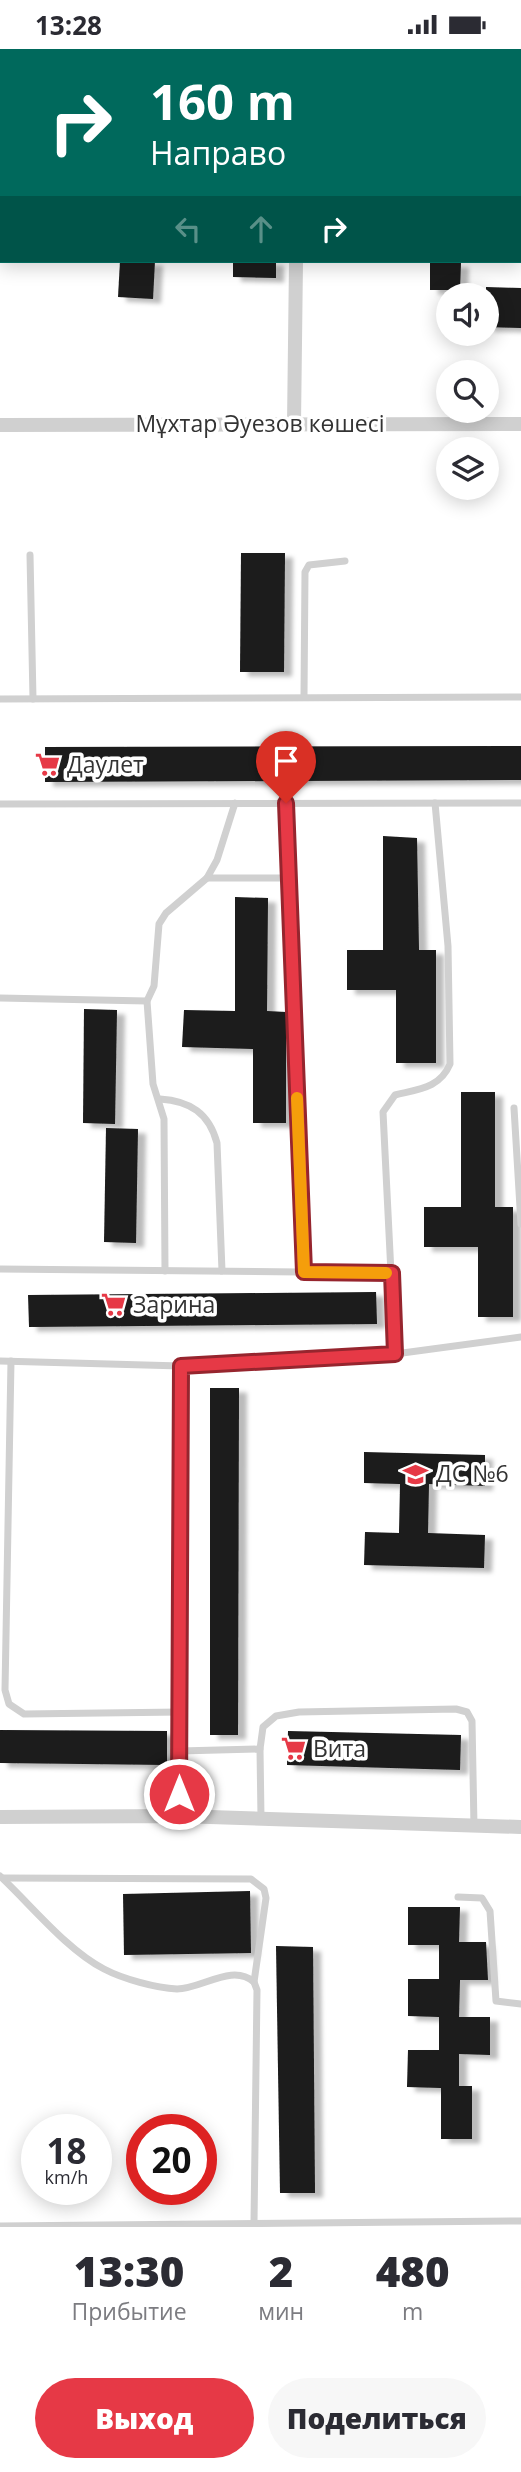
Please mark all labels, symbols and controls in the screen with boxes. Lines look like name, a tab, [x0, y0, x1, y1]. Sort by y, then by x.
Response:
text: 13:28	[35, 7, 102, 43]
text: 160 m	[150, 68, 295, 134]
icon: right	[35, 77, 126, 168]
text: Направо	[150, 131, 286, 174]
icon: left	[169, 210, 207, 248]
icon: ahead	[242, 210, 280, 248]
icon: right	[315, 210, 353, 248]
map controls	[436, 283, 499, 500]
button: sound	[436, 283, 499, 346]
button: search	[436, 360, 499, 423]
street label: Мұхтар Әуезов көшесі	[135, 407, 385, 439]
button: layers	[436, 437, 499, 500]
pin	[256, 731, 316, 803]
icon: arrive	[267, 742, 305, 780]
place label: Даулет	[67, 748, 144, 780]
supermarket icon: Даулет	[33, 751, 61, 779]
place label: Зарина	[133, 1288, 215, 1320]
supermarket icon: Зарина	[99, 1291, 127, 1319]
place label: ДС №6	[436, 1457, 509, 1489]
school or university icon: ДС №6	[402, 1460, 430, 1488]
place label: Вита	[313, 1732, 366, 1764]
supermarket icon: Вита	[279, 1735, 307, 1763]
position arrow	[142, 1757, 216, 1831]
speed limit sign: 20	[126, 2114, 217, 2205]
text: 18	[46, 2127, 87, 2174]
text: km/h	[45, 2165, 88, 2189]
text: 13:30	[74, 2242, 184, 2299]
text: 2	[269, 2242, 293, 2299]
text: 480	[376, 2242, 449, 2299]
text: Прибытие	[71, 2295, 187, 2327]
text: мин	[258, 2295, 304, 2327]
text: m	[402, 2295, 423, 2327]
button: Выход	[35, 2378, 254, 2458]
button: Поделиться	[268, 2378, 486, 2458]

